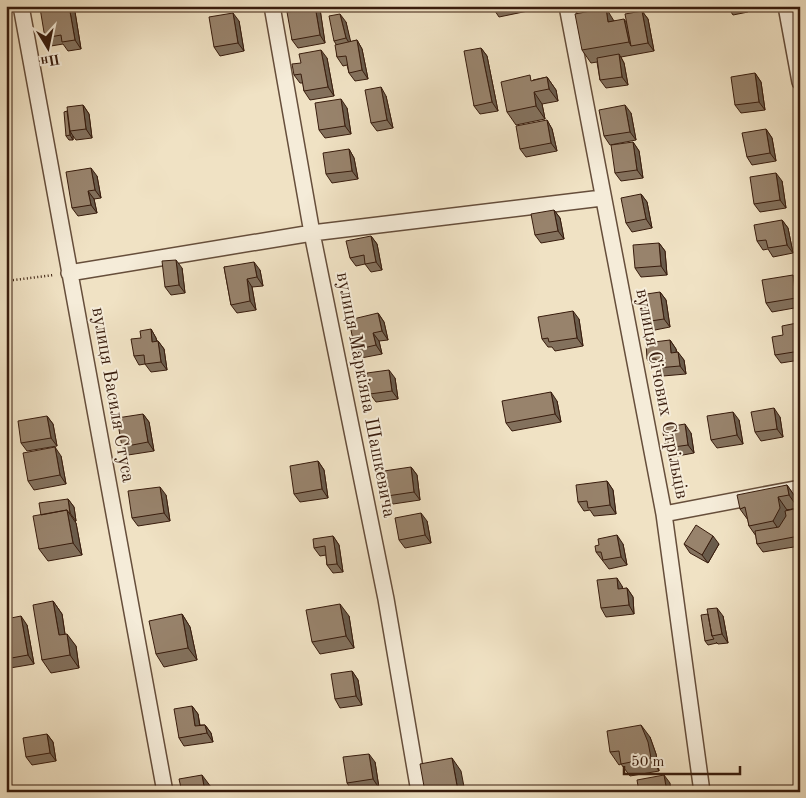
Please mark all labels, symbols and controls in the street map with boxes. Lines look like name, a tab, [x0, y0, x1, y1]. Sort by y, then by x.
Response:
north arrow	[22, 22, 72, 72]
text: Пн	[39, 51, 61, 68]
street label: вулиця Маркіяна Шашкевича	[332, 271, 398, 520]
street label: вулиця Січових Стрільців	[631, 287, 691, 501]
street label: вулиця Василя Стуса	[87, 306, 137, 485]
scale bar	[624, 743, 740, 775]
text: 50 m	[631, 755, 665, 770]

